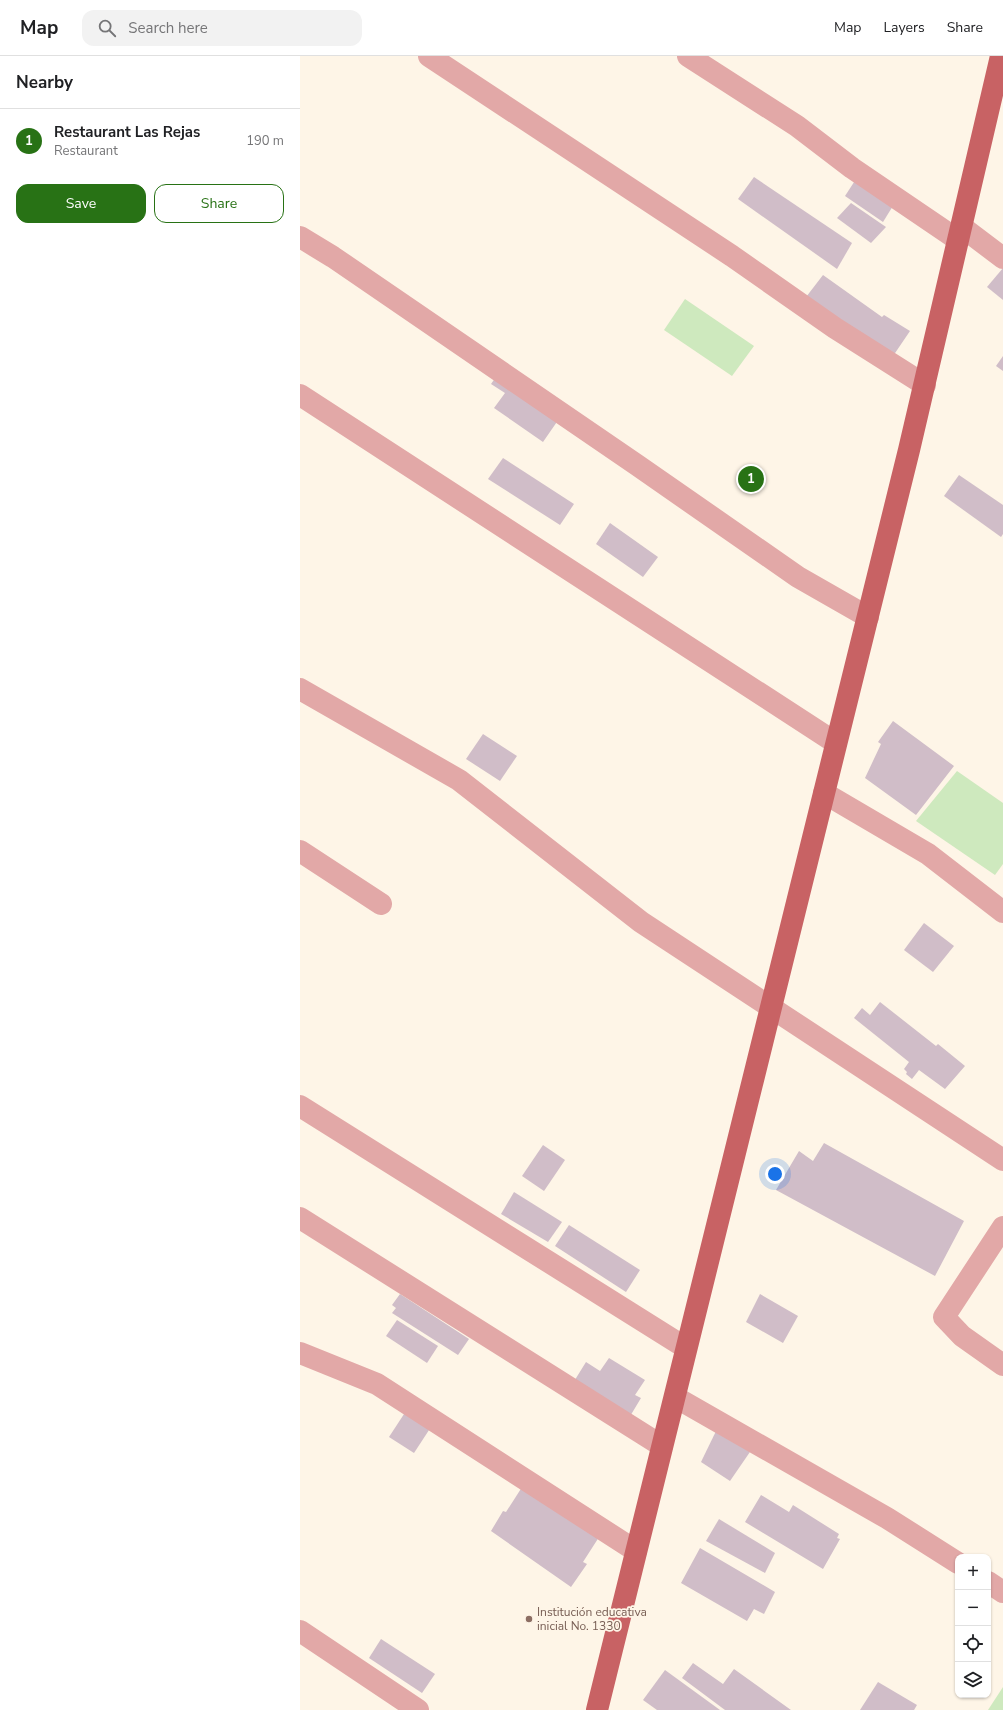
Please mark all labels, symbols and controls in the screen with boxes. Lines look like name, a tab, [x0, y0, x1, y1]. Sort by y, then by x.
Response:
search box	[82, 10, 362, 46]
text: Map	[20, 15, 58, 41]
icon: search	[96, 17, 118, 39]
text: Search here	[128, 18, 208, 38]
text: Map	[834, 18, 861, 37]
text: Layers	[883, 18, 925, 37]
text: Share	[947, 18, 983, 37]
text: Nearby	[16, 71, 73, 94]
text: Restaurant Las Rejas	[54, 122, 200, 142]
text: 1	[25, 132, 33, 150]
text: 190 m	[246, 132, 284, 150]
text: Restaurant	[54, 142, 118, 160]
button: Save	[16, 184, 146, 223]
button: Share	[154, 184, 284, 223]
pin: 1	[738, 464, 764, 494]
your location	[765, 1164, 785, 1184]
map controls	[955, 1554, 991, 1698]
button: +	[955, 1554, 991, 1590]
button: −	[955, 1590, 991, 1626]
place label: Institución educativa inicial No. 1330	[537, 1604, 647, 1634]
marker: Institución educativa inicial No. 1330	[524, 1614, 534, 1624]
button: locate	[955, 1626, 991, 1662]
button: layers	[955, 1662, 991, 1698]

